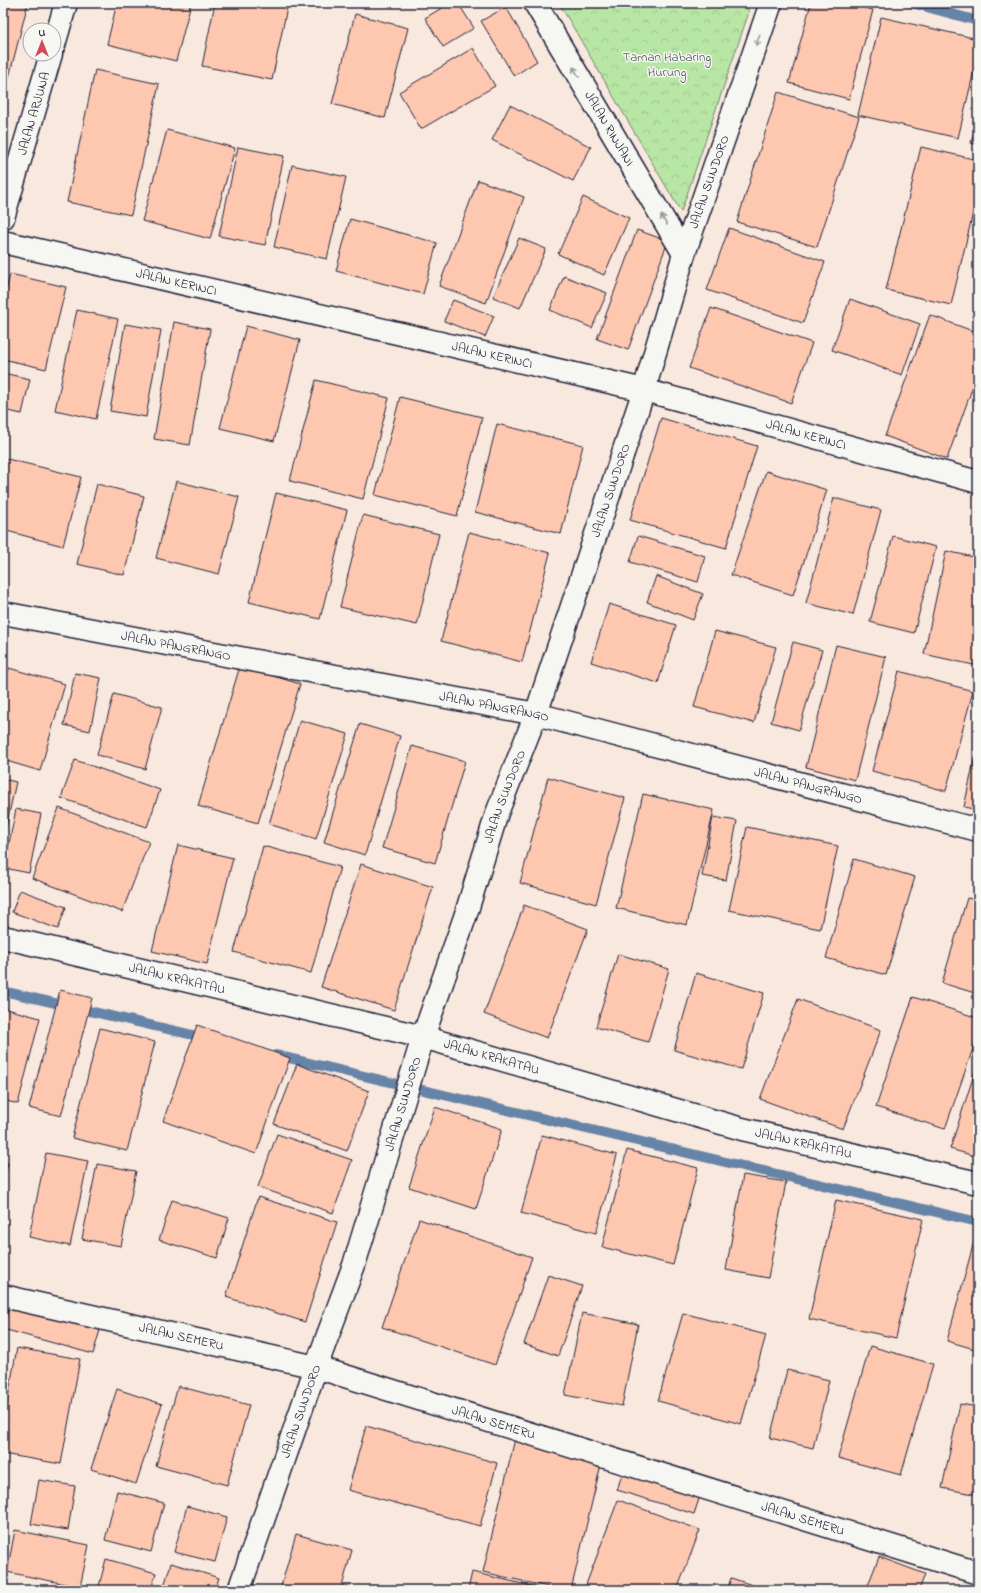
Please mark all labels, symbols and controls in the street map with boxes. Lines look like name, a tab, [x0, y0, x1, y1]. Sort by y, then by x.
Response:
north arrow	[22, 22, 62, 62]
text: U	[39, 25, 46, 41]
one-way arrow	[754, 33, 762, 45]
park label: Taman Habaring Hurung	[623, 48, 711, 83]
one-way arrow	[572, 67, 580, 78]
street label: JALAN ARJUNA	[12, 70, 55, 157]
street label: JALAN RINJANI	[580, 87, 639, 170]
street label: JALAN SUNDORO	[684, 133, 734, 231]
one-way arrow	[659, 214, 667, 226]
street label: JALAN KERINCI	[134, 263, 219, 301]
street label: JALAN KERINCI	[450, 336, 535, 373]
street label: JALAN KERINCI	[764, 415, 848, 455]
street label: JALAN SUNDORO	[586, 441, 635, 540]
street label: JALAN PANGRANGO	[120, 626, 232, 665]
street label: JALAN PANGRANGO	[438, 686, 551, 727]
street label: JALAN SUNDORO	[479, 747, 530, 845]
street label: JALAN PANGRANGO	[752, 762, 865, 809]
street label: JALAN KRAKATAU	[127, 958, 227, 999]
street label: JALAN KRAKATAU	[441, 1034, 542, 1080]
street label: JALAN SUNDORO	[379, 1054, 426, 1154]
street label: JALAN KRAKATAU	[753, 1123, 854, 1163]
street label: JALAN SEMERU	[137, 1318, 226, 1355]
street label: JALAN SUNDORO	[276, 1362, 326, 1461]
street label: JALAN SEMERU	[449, 1400, 538, 1444]
street label: JALAN SEMERU	[759, 1497, 847, 1540]

